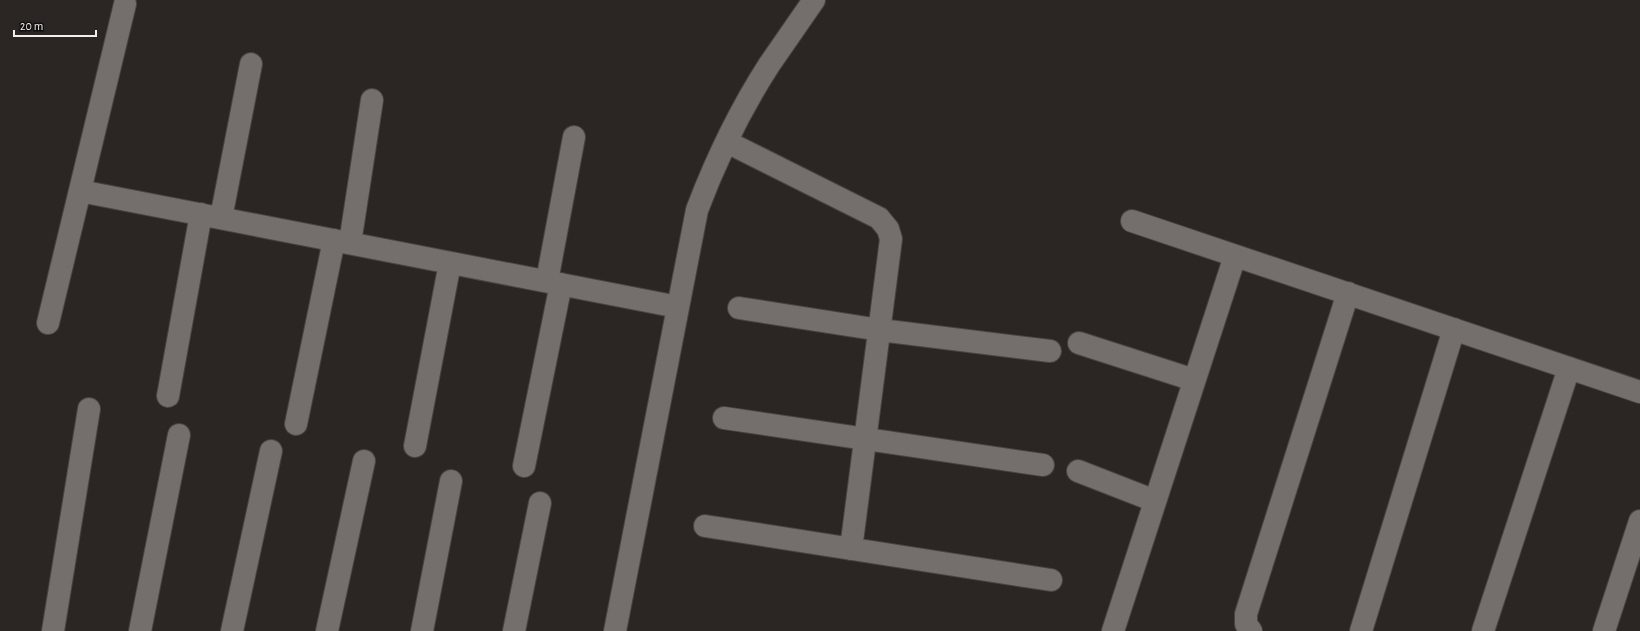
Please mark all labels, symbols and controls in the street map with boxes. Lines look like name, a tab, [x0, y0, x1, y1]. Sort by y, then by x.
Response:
scale bar	[14, 12, 96, 38]
text: 20 m	[20, 20, 43, 32]

